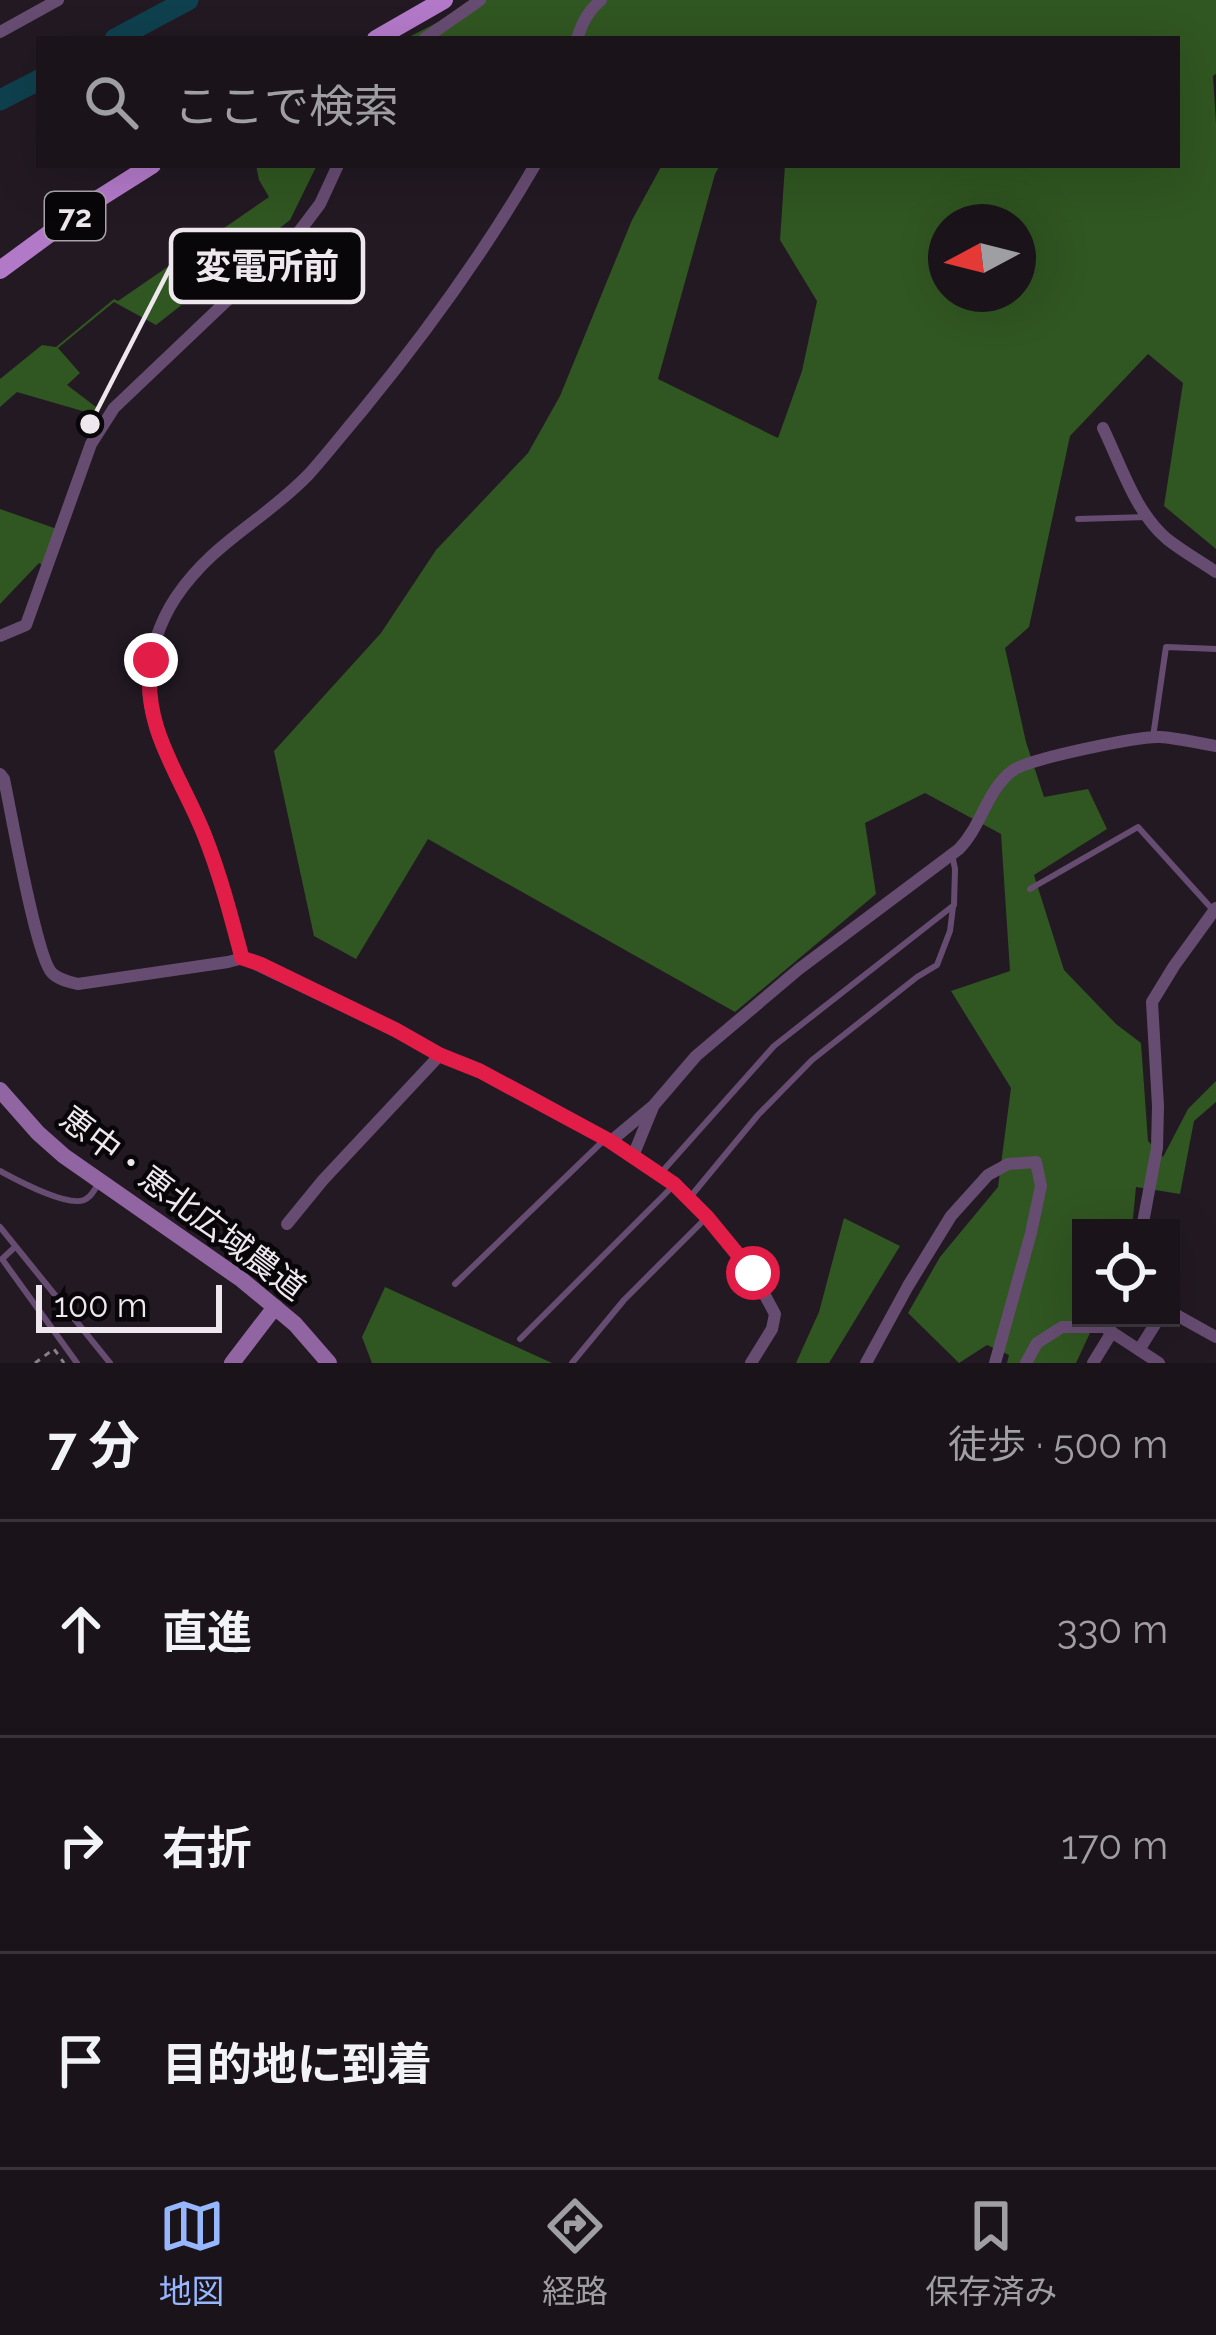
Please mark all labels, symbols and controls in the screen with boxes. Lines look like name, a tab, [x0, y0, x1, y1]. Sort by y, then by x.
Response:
search box	[36, 36, 1180, 168]
icon: search	[78, 69, 144, 135]
text: ここで検索	[174, 80, 399, 133]
road number: 72	[45, 192, 105, 240]
north arrow	[928, 204, 1036, 312]
callout: 変電所前	[171, 230, 363, 302]
text: 変電所前	[195, 245, 339, 287]
route end	[124, 633, 178, 687]
street label: 恵中・恵北広域農道	[53, 1098, 313, 1308]
map controls	[1072, 1219, 1180, 1327]
button: locate	[1072, 1219, 1180, 1327]
route start	[726, 1246, 780, 1300]
scale bar	[36, 1279, 222, 1332]
text: 100 m	[54, 1286, 147, 1325]
text: 7 分	[48, 1415, 140, 1475]
text: 徒歩 · 500 m	[948, 1421, 1168, 1467]
icon: ahead	[48, 1596, 114, 1662]
text: 直進	[162, 1606, 252, 1659]
text: 330 m	[1057, 1606, 1168, 1652]
icon: right	[48, 1812, 114, 1878]
text: 右折	[162, 1822, 252, 1875]
text: 170 m	[1061, 1822, 1168, 1868]
icon: arrive	[48, 2028, 114, 2094]
text: 目的地に到着	[162, 2038, 432, 2091]
tab: 地図	[159, 2193, 225, 2313]
tab: 経路	[542, 2193, 608, 2313]
tab: 保存済み	[925, 2193, 1057, 2313]

